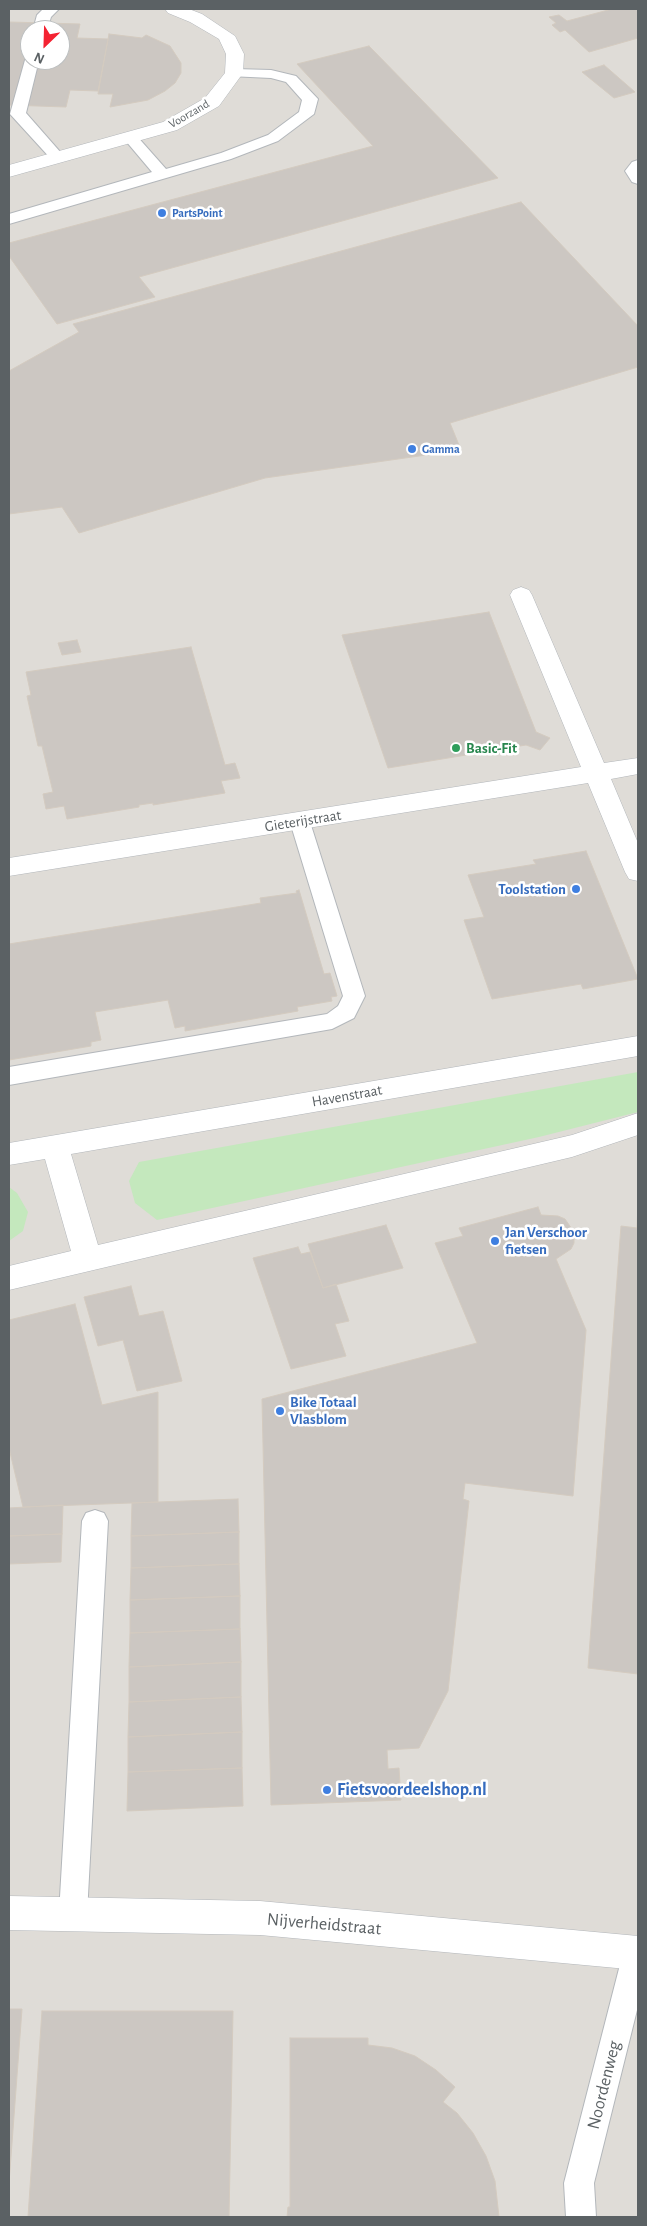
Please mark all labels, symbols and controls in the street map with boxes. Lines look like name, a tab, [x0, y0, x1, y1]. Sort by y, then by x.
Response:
north arrow	[20, 20, 70, 70]
text: N	[32, 49, 47, 66]
street label: Voorzand	[166, 97, 212, 131]
place label: PartsPoint	[172, 206, 222, 220]
marker: PartsPoint	[156, 207, 168, 219]
place label: Gamma	[422, 442, 460, 456]
marker: Gamma	[406, 443, 418, 455]
place label: Basic-Fit	[466, 739, 517, 757]
marker: Basic-Fit	[450, 742, 462, 754]
street label: Gieterijstraat	[263, 806, 343, 836]
place label: Toolstation	[498, 880, 566, 898]
marker: Toolstation	[570, 883, 582, 895]
street label: Havenstraat	[310, 1081, 384, 1111]
place label: Jan Verschoor fietsen	[505, 1223, 587, 1258]
marker: Jan Verschoor fietsen	[489, 1235, 501, 1247]
place label: Bike Totaal Vlasblom	[290, 1393, 357, 1428]
marker: Bike Totaal Vlasblom	[274, 1405, 286, 1417]
place label: Fietsvoordeelshop.nl	[337, 1779, 487, 1801]
marker: Fietsvoordeelshop.nl	[321, 1784, 333, 1796]
street label: Nijverheidstraat	[266, 1908, 382, 1940]
street label: Noordenweg	[583, 2038, 625, 2132]

